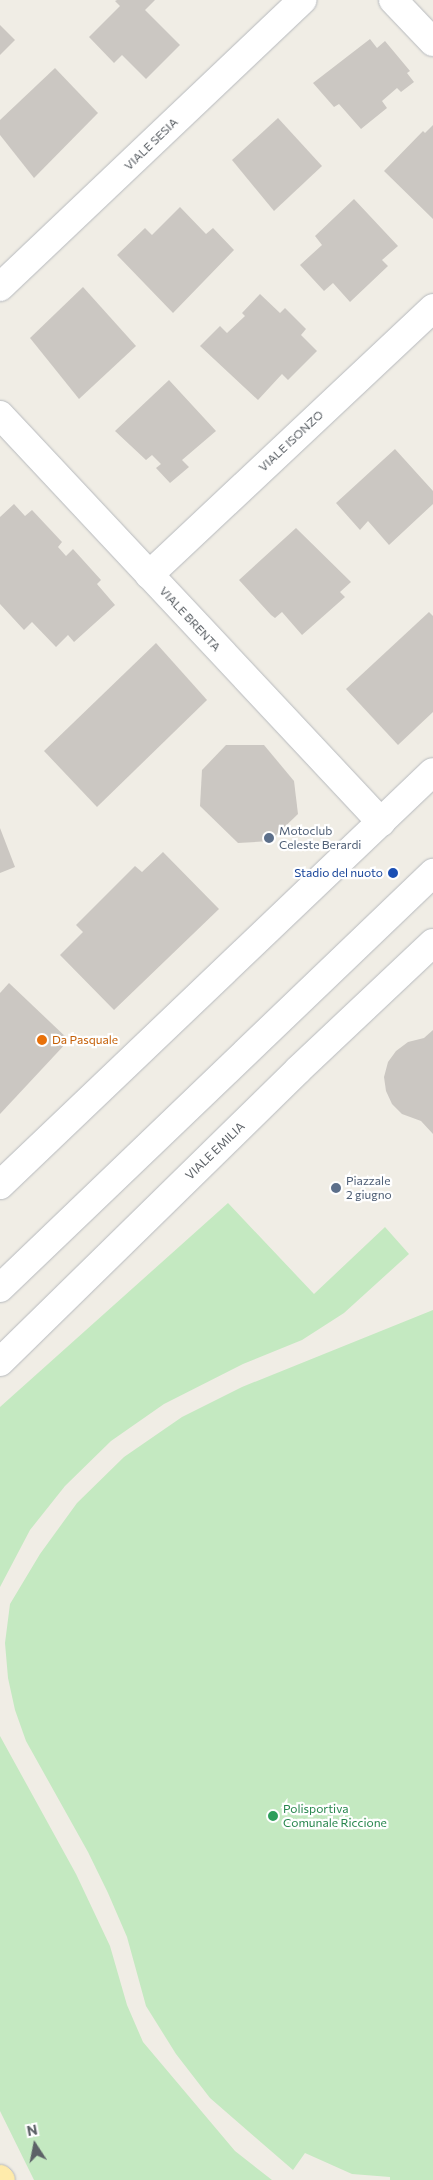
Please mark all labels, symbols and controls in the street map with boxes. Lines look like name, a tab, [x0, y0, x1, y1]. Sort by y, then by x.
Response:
street label: VIALE SESIA	[121, 115, 181, 173]
street label: VIALE ISONZO	[256, 407, 326, 475]
street label: VIALE BRENTA	[156, 584, 224, 654]
place label: Motoclub Celeste Berardi	[279, 824, 361, 852]
marker: Motoclub Celeste Berardi	[263, 832, 275, 844]
place label: Stadio del nuoto	[294, 866, 383, 880]
marker: Stadio del nuoto	[387, 867, 399, 879]
place label: Da Pasquale	[52, 1033, 118, 1047]
marker: Da Pasquale	[36, 1034, 48, 1046]
street label: VIALE EMILIA	[182, 1119, 248, 1183]
place label: Piazzale 2 giugno	[346, 1174, 392, 1202]
marker: Piazzale 2 giugno	[330, 1182, 342, 1194]
place label: Polisportiva Comunale Riccione	[283, 1802, 387, 1830]
marker: Polisportiva Comunale Riccione	[267, 1810, 279, 1822]
north arrow	[10, 2120, 60, 2170]
text: N	[25, 2120, 39, 2139]

